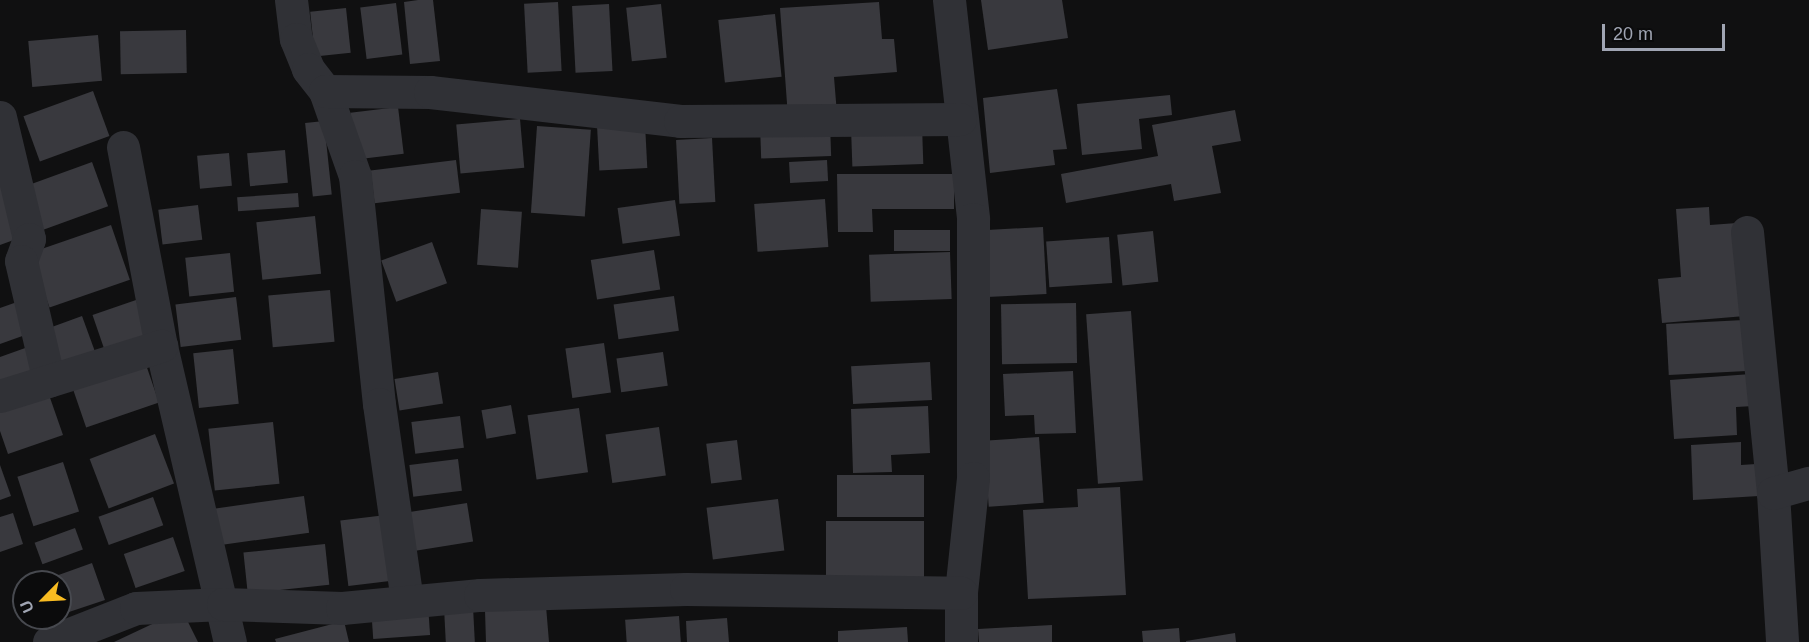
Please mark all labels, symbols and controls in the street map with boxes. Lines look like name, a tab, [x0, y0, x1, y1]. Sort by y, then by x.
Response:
scale bar	[1605, 12, 1728, 50]
text: 20 m	[1613, 24, 1653, 44]
north arrow	[12, 570, 72, 630]
text: U	[17, 598, 37, 615]

